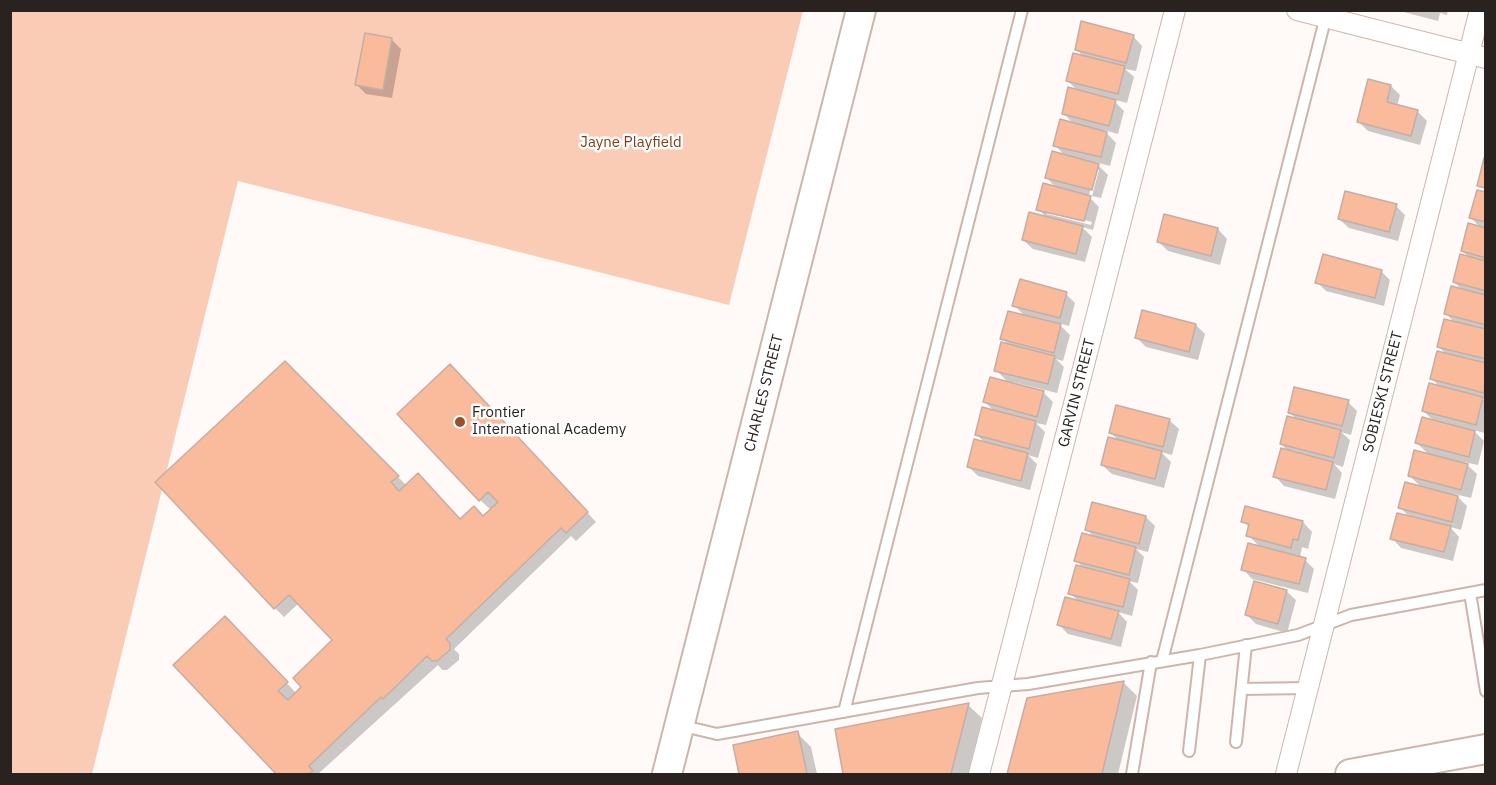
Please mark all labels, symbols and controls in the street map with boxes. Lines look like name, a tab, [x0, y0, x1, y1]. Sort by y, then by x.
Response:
park label: Jayne Playfield	[580, 134, 682, 152]
street label: SOBIESKI STREET	[1359, 329, 1407, 455]
street label: CHARLES STREET	[741, 332, 787, 454]
street label: GARVIN STREET	[1055, 337, 1099, 449]
place label: Frontier International Academy	[472, 404, 626, 439]
marker: Frontier International Academy	[453, 415, 467, 429]

